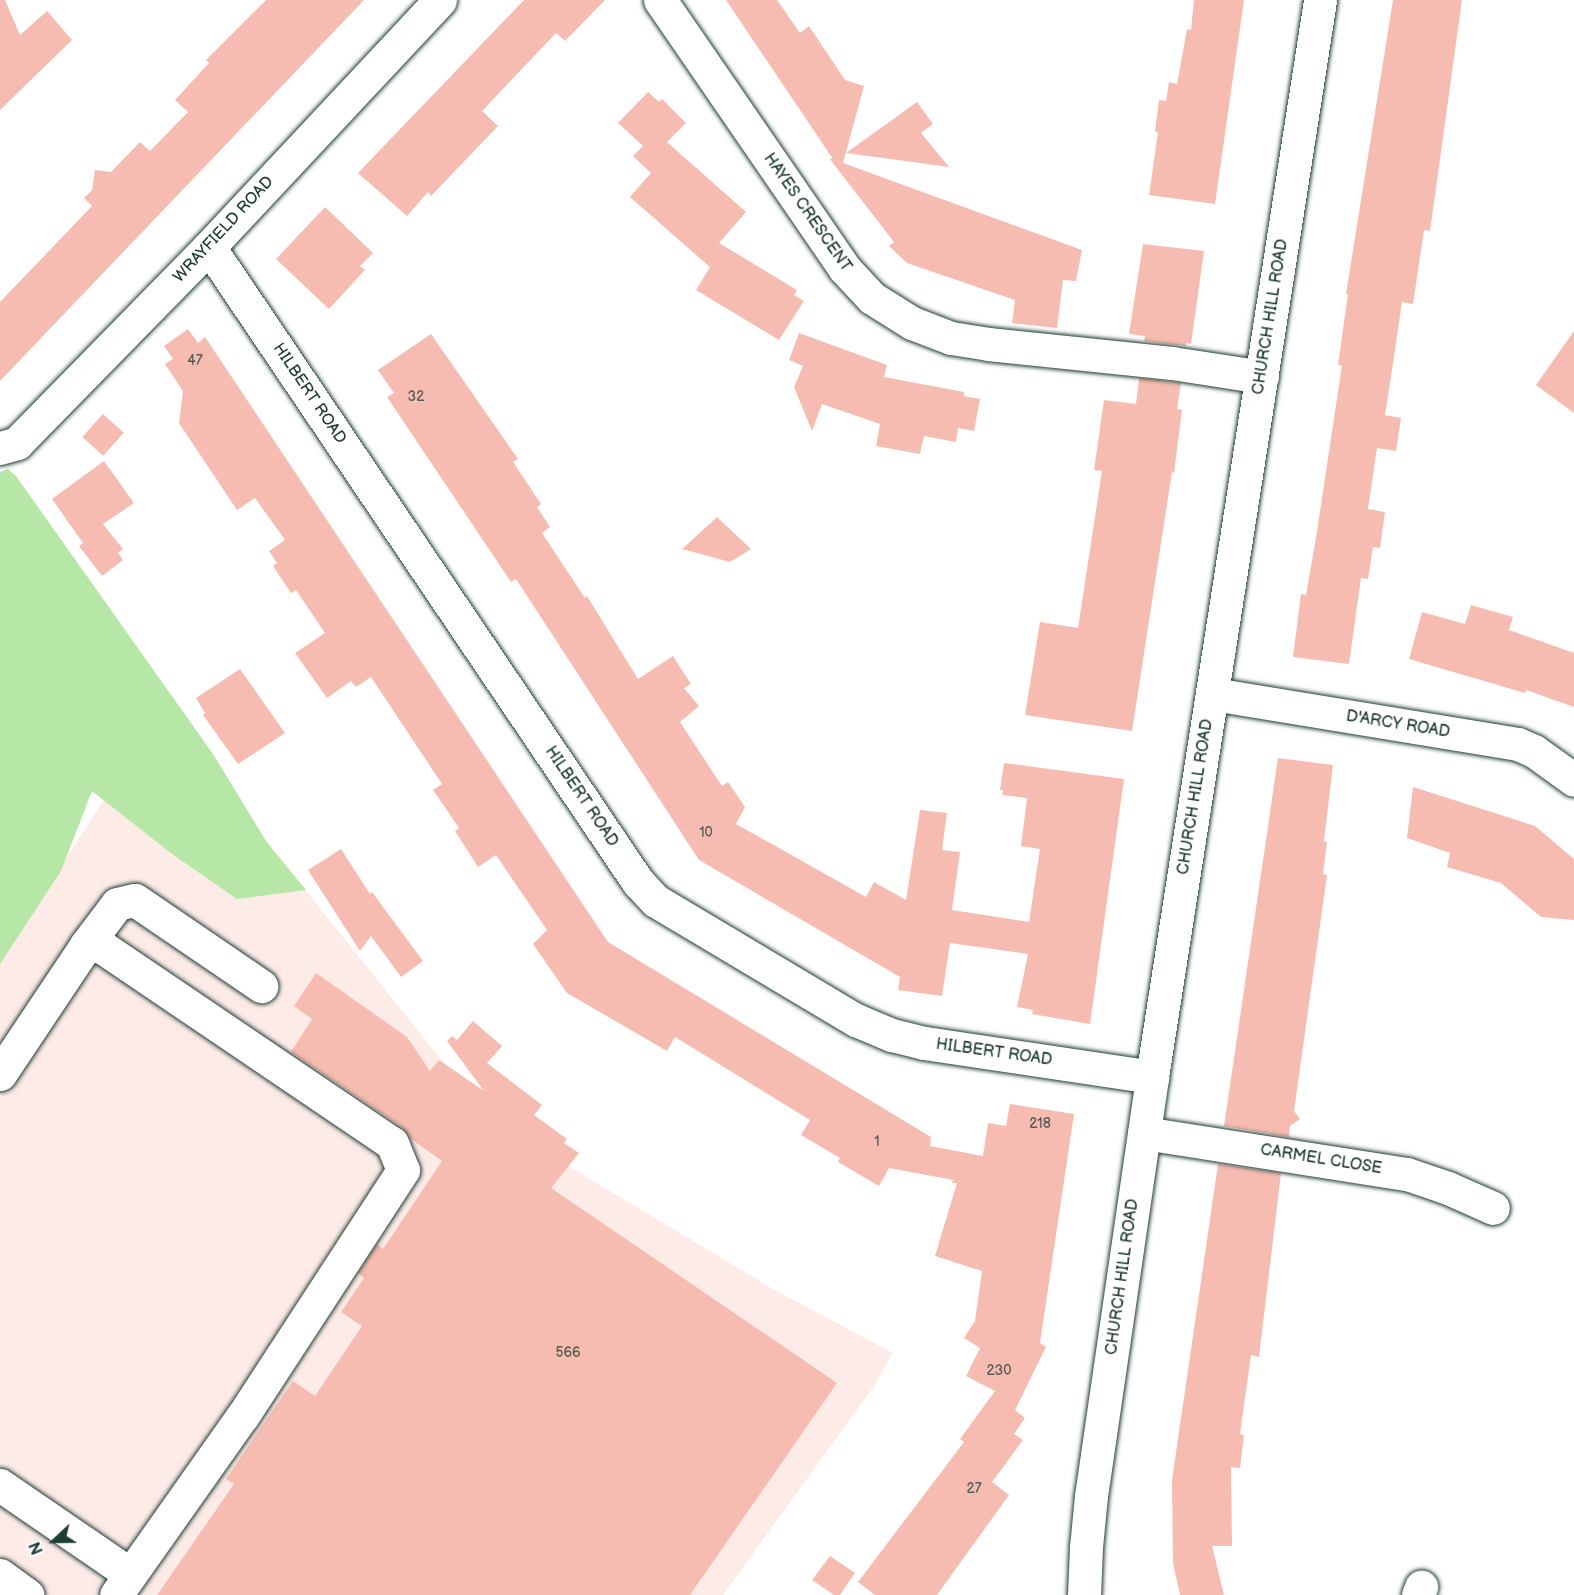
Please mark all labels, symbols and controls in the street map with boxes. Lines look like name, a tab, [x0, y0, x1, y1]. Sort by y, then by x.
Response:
street label: HAYES CRESCENT	[759, 150, 855, 276]
street label: WRAYFIELD ROAD	[170, 173, 278, 287]
street label: CHURCH HILL ROAD	[1249, 238, 1293, 396]
street label: HILBERT ROAD	[268, 340, 350, 448]
house number: 47	[187, 353, 203, 369]
house number: 32	[408, 389, 424, 405]
street label: D'ARCY ROAD	[1345, 707, 1451, 743]
street label: CHURCH HILL ROAD	[1174, 718, 1218, 876]
street label: HILBERT ROAD	[540, 743, 622, 851]
house number: 10	[699, 825, 713, 841]
street label: HILBERT ROAD	[935, 1035, 1053, 1071]
house number: 218	[1029, 1116, 1051, 1132]
house number: 1	[874, 1134, 880, 1150]
street label: CARMEL CLOSE	[1259, 1141, 1383, 1179]
street label: CHURCH HILL ROAD	[1103, 1198, 1143, 1356]
house number: 566	[555, 1345, 581, 1361]
house number: 230	[987, 1363, 1011, 1379]
house number: 27	[966, 1481, 982, 1497]
north arrow	[24, 1511, 84, 1571]
text: N	[26, 1539, 48, 1557]

